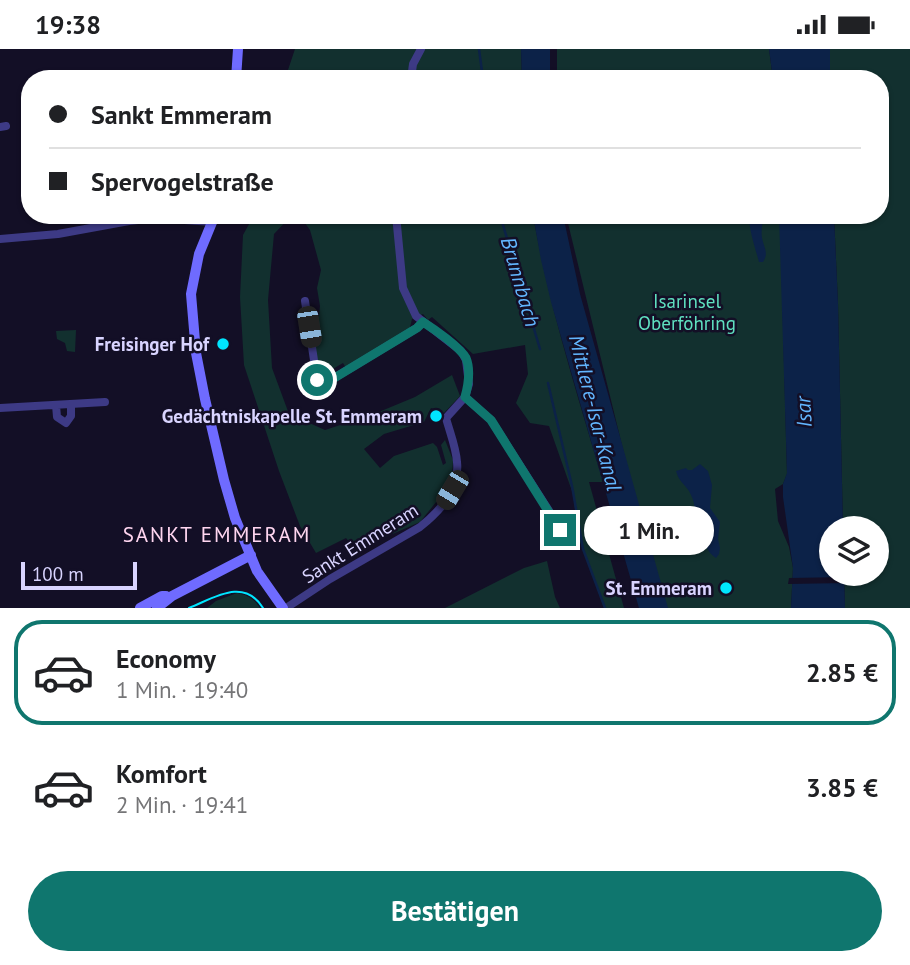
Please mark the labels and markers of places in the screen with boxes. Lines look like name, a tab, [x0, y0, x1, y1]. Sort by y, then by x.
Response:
place label: Freisinger Hof	[95, 332, 211, 356]
marker: Freisinger Hof	[215, 336, 231, 352]
place label: Gedächtniskapelle St. Emmeram	[162, 404, 422, 428]
marker: Gedächtniskapelle St. Emmeram	[428, 408, 444, 424]
place label: St. Emmeram	[606, 576, 712, 600]
marker: St. Emmeram	[718, 580, 734, 596]

